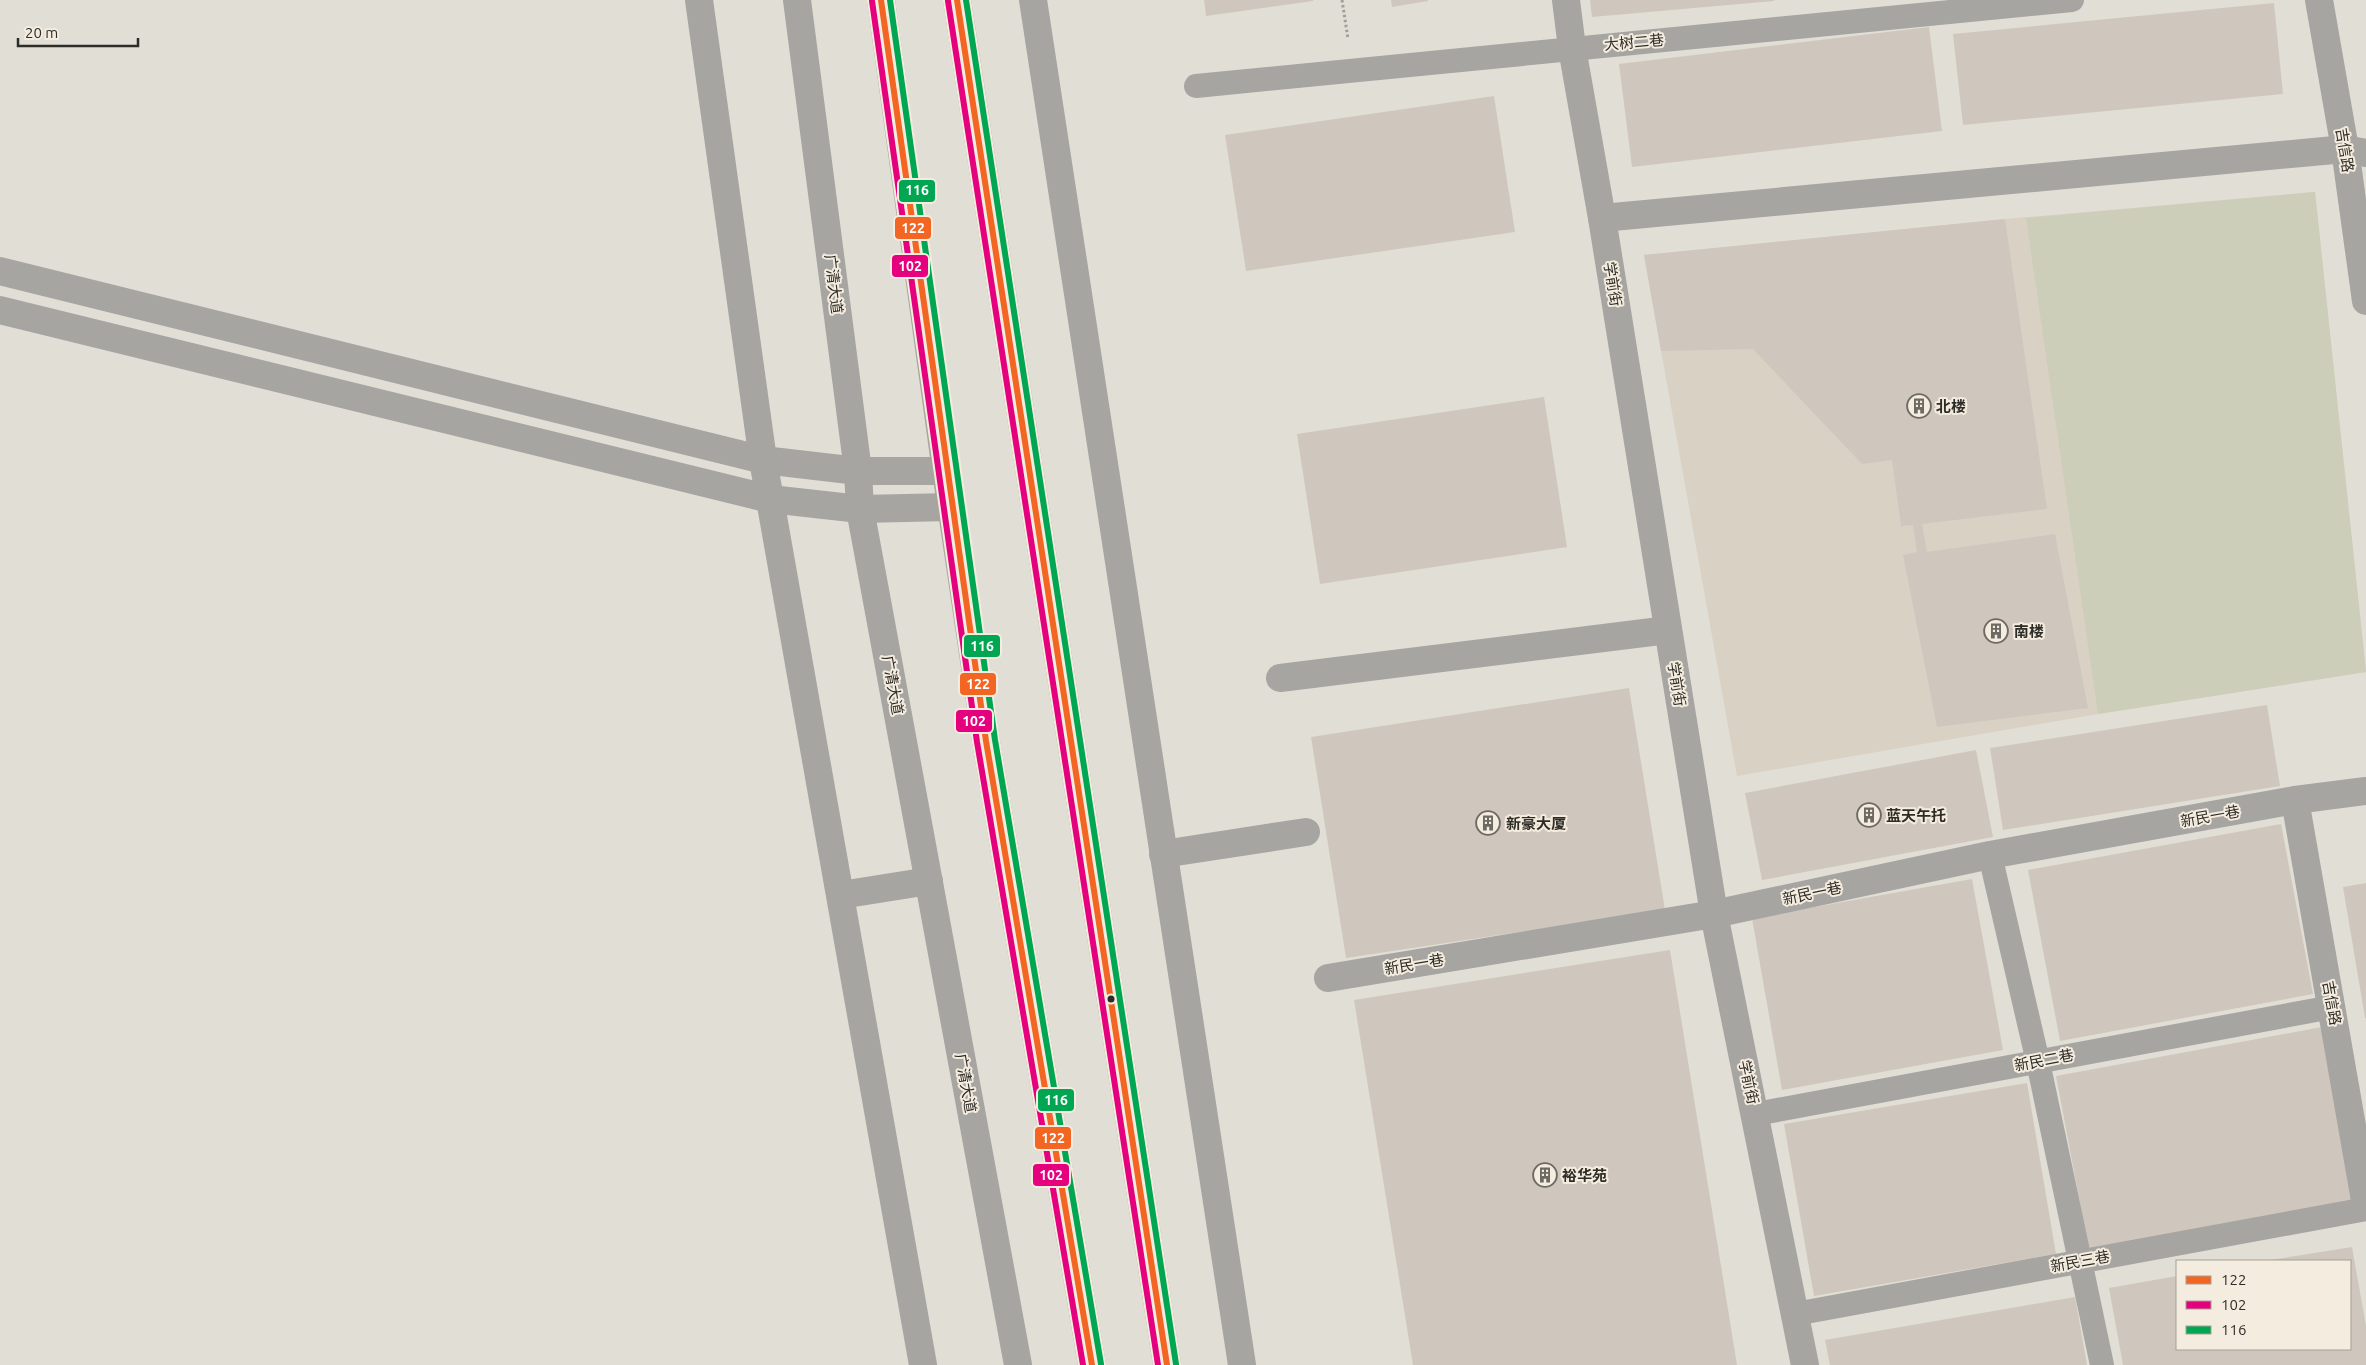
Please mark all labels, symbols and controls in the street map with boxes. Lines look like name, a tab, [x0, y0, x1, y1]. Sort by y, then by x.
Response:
scale bar	[18, 15, 138, 47]
text: 20 m	[25, 24, 58, 41]
street label: 大树二巷	[1603, 31, 1665, 53]
street label: 吉信路	[2333, 126, 2357, 174]
line badge: 116	[898, 179, 936, 203]
text: 116	[905, 182, 929, 198]
line badge: 122	[894, 216, 932, 240]
text: 122	[901, 220, 925, 236]
street label: 广清大道	[822, 253, 846, 315]
line badge: 102	[891, 254, 929, 278]
text: 102	[898, 258, 922, 274]
street label: 学前街	[1601, 260, 1625, 308]
building icon: 北楼	[1906, 393, 1932, 419]
place label: 北楼	[1936, 398, 1966, 415]
building icon: 南楼	[1983, 618, 2009, 644]
place label: 南楼	[2014, 623, 2044, 640]
line badge: 116	[963, 634, 1001, 658]
text: 116	[970, 638, 994, 654]
street label: 广清大道	[879, 654, 907, 716]
street label: 学前街	[1665, 660, 1689, 708]
line badge: 122	[959, 672, 997, 696]
text: 122	[966, 676, 990, 692]
line badge: 102	[955, 709, 993, 733]
text: 102	[962, 713, 986, 729]
building icon: 蓝天午托	[1856, 802, 1882, 828]
street label: 新民一巷	[2179, 802, 2241, 830]
place label: 蓝天午托	[1886, 807, 1946, 824]
building icon: 新豪大厦	[1475, 810, 1501, 836]
place label: 新豪大厦	[1506, 815, 1566, 832]
street label: 新民一巷	[1781, 878, 1843, 908]
street label: 新民一巷	[1383, 951, 1445, 977]
street label: 吉信路	[2320, 979, 2344, 1027]
unlabelled marker	[1106, 994, 1116, 1004]
street label: 新民二巷	[2013, 1046, 2075, 1074]
street label: 广清大道	[952, 1052, 980, 1114]
street label: 学前街	[1736, 1058, 1762, 1106]
line badge: 116	[1037, 1088, 1075, 1112]
text: 116	[1044, 1092, 1068, 1108]
line badge: 122	[1034, 1126, 1072, 1150]
text: 122	[1041, 1130, 1065, 1146]
building icon: 裕华苑	[1532, 1162, 1558, 1188]
line badge: 102	[1032, 1163, 1070, 1187]
text: 102	[1039, 1167, 1063, 1183]
place label: 裕华苑	[1562, 1167, 1607, 1184]
street label: 新民三巷	[2049, 1247, 2111, 1275]
legend	[2176, 1260, 2351, 1350]
text: 122	[2221, 1271, 2246, 1288]
text: 102	[2221, 1296, 2246, 1313]
text: 116	[2221, 1321, 2246, 1338]

